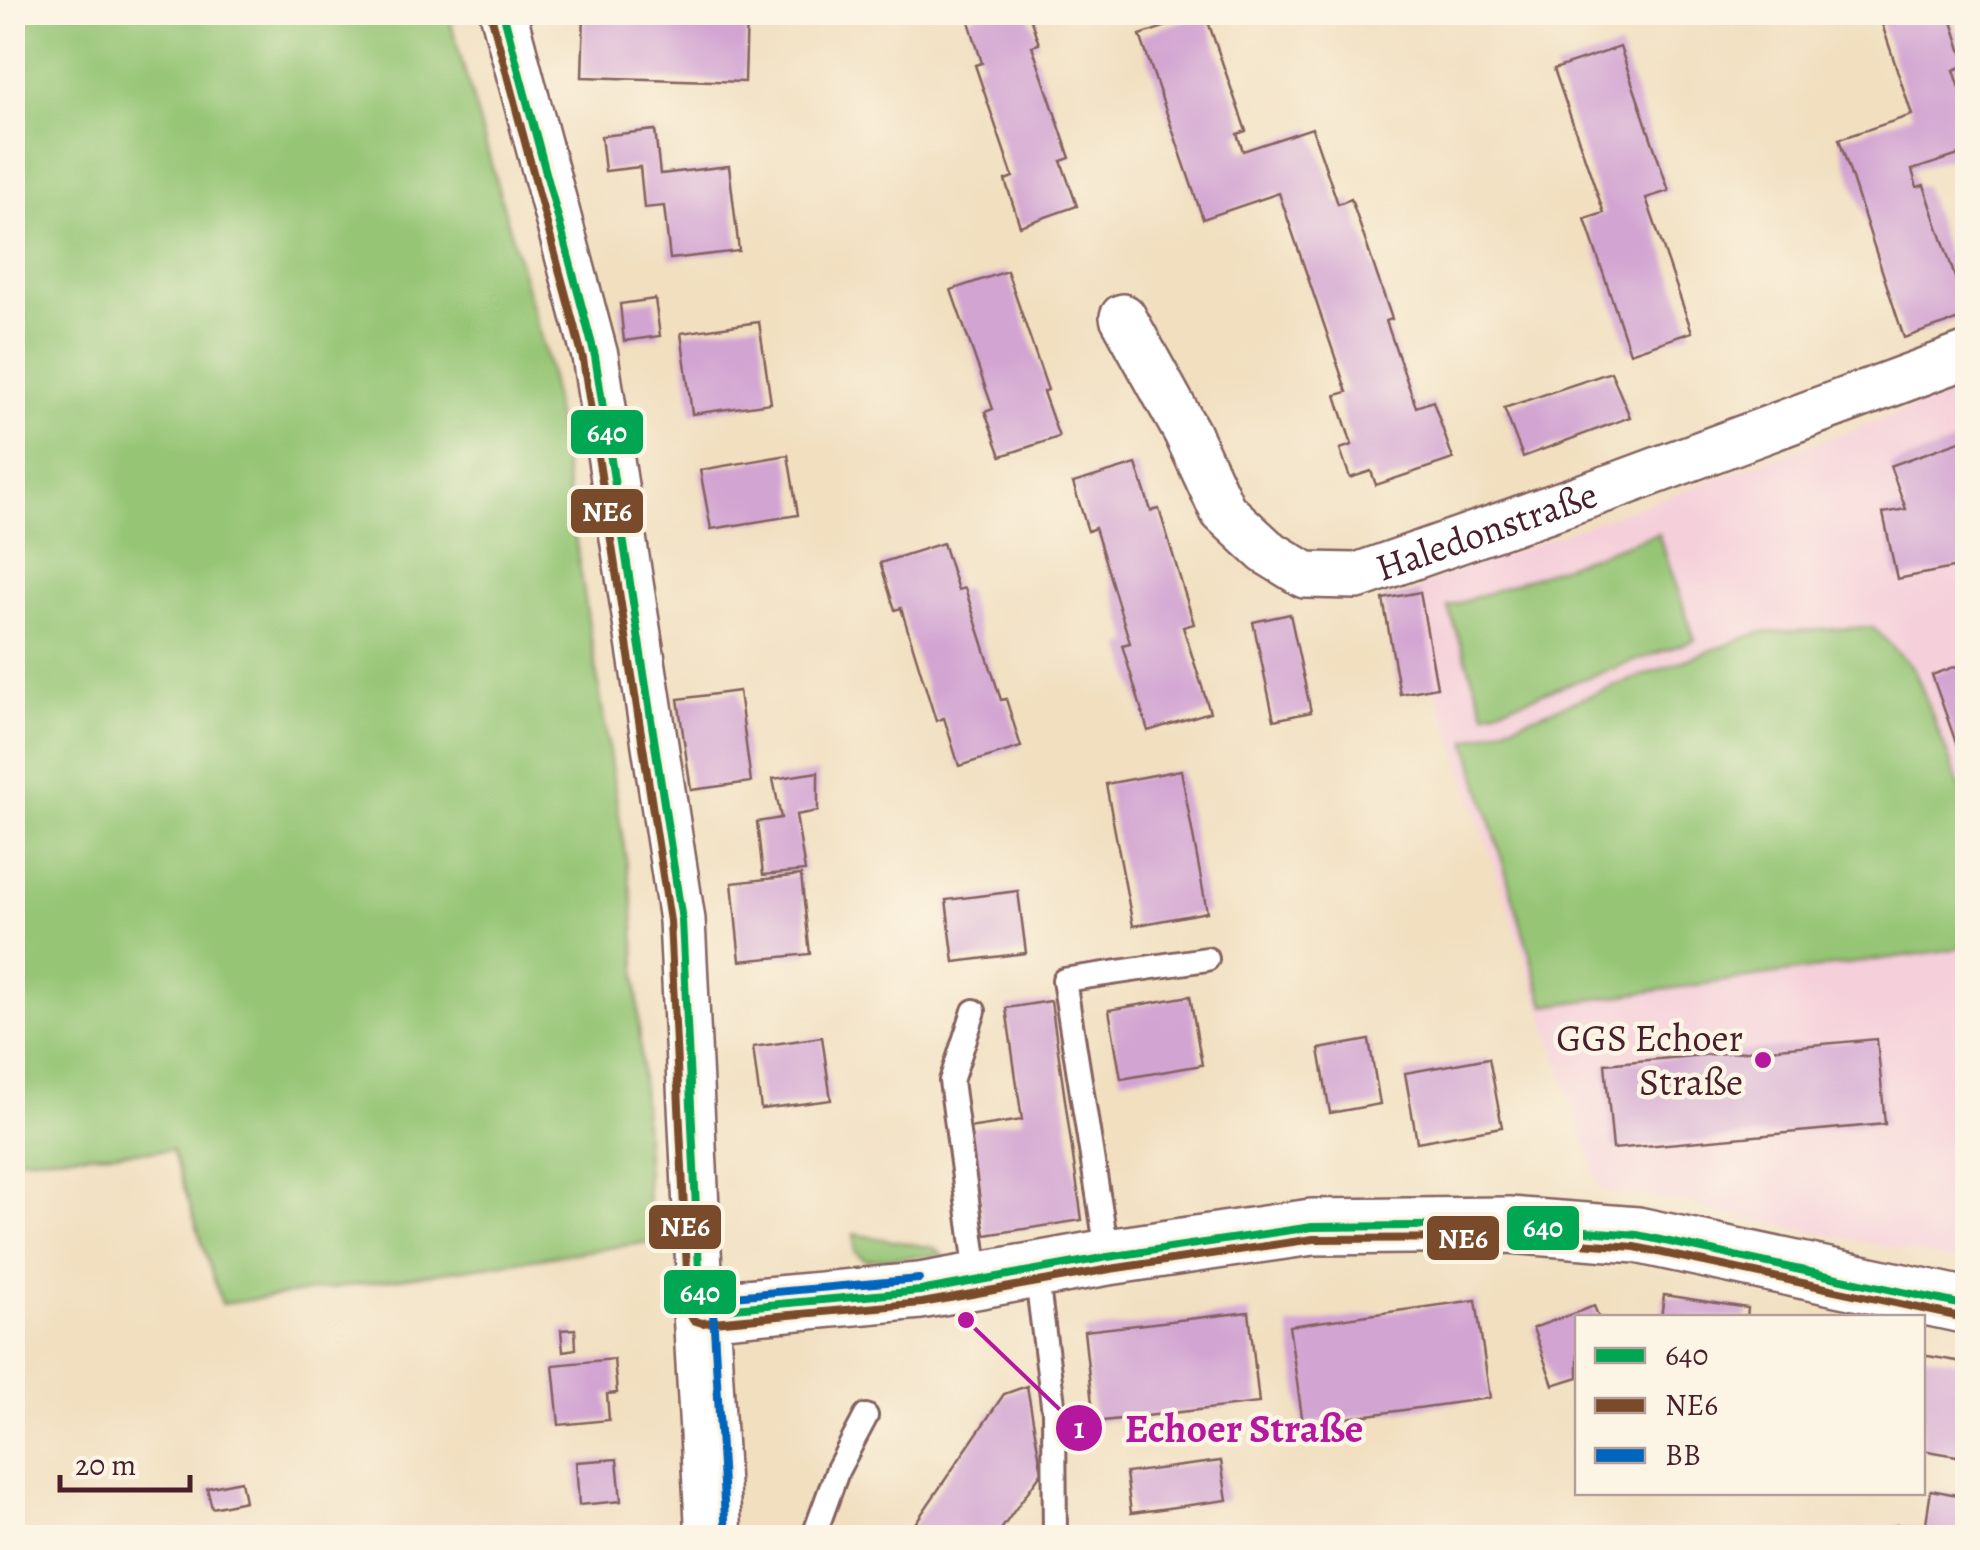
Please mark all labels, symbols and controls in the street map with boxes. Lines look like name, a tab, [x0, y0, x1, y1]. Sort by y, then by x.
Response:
line badge: 640	[569, 408, 645, 456]
text: 640	[587, 414, 627, 452]
street label: Haledonstraße	[1369, 468, 1604, 593]
line badge: NE6	[569, 487, 645, 535]
text: NE6	[582, 493, 632, 531]
place label: GGS Echoer Straße	[1556, 1012, 1743, 1108]
marker: GGS Echoer Straße	[1752, 1049, 1774, 1071]
line badge: NE6	[647, 1203, 723, 1251]
line badge: 640	[1505, 1204, 1581, 1252]
text: NE6	[660, 1208, 710, 1246]
text: 640	[1523, 1209, 1563, 1247]
line badge: NE6	[1425, 1214, 1501, 1262]
text: NE6	[1438, 1220, 1488, 1258]
line badge: 640	[662, 1268, 738, 1316]
text: 640	[680, 1274, 720, 1312]
legend	[1575, 1315, 1925, 1495]
text: 640	[1665, 1335, 1708, 1375]
text: NE6	[1665, 1385, 1718, 1425]
callout: Echoer Straße	[1054, 1393, 1383, 1463]
text: Echoer Straße	[1125, 1401, 1363, 1456]
text: 1	[1074, 1408, 1085, 1448]
scale bar	[60, 1430, 190, 1492]
text: BB	[1665, 1435, 1701, 1475]
text: 20 m	[75, 1445, 136, 1485]

